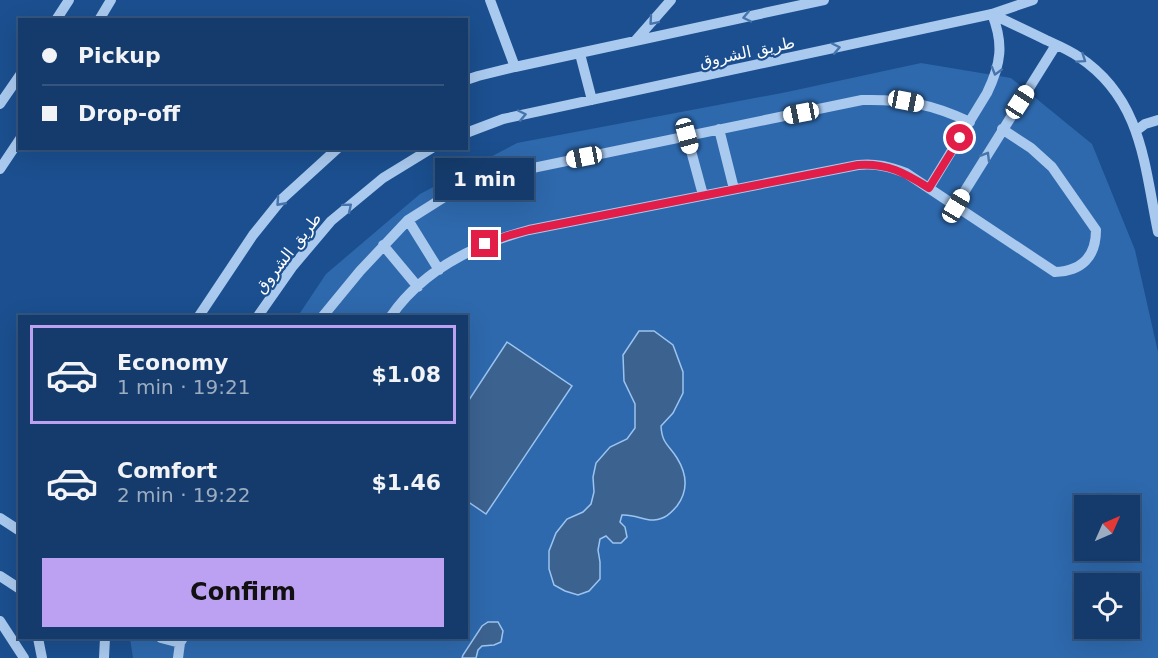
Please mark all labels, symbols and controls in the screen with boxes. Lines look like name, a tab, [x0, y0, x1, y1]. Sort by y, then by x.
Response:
one-way arrow	[742, 10, 752, 23]
one-way arrow	[649, 14, 660, 25]
street label: طريق الشروق	[698, 33, 797, 72]
one-way arrow	[831, 42, 841, 55]
text: Pickup	[78, 43, 161, 68]
one-way arrow	[1075, 52, 1086, 63]
one-way arrow	[991, 65, 1003, 76]
car	[1003, 82, 1037, 122]
car	[887, 89, 925, 113]
text: Drop-off	[78, 101, 180, 126]
car	[782, 101, 820, 125]
one-way arrow	[517, 109, 527, 122]
car	[674, 116, 700, 156]
route start	[946, 124, 973, 151]
car	[565, 145, 603, 169]
one-way arrow	[979, 151, 990, 162]
callout: 1 min	[436, 157, 534, 199]
text: 1 min	[453, 167, 516, 191]
car	[939, 186, 973, 226]
one-way arrow	[276, 195, 287, 206]
one-way arrow	[341, 203, 352, 214]
street label: طريق الشروق	[251, 209, 326, 298]
route end	[471, 230, 498, 257]
icon: car	[45, 348, 99, 402]
text: Economy	[117, 350, 228, 375]
text: $1.08	[371, 362, 441, 387]
text: 1 min · 19:21	[117, 375, 251, 399]
icon: car	[45, 456, 99, 510]
text: Comfort	[117, 458, 217, 483]
text: $1.46	[371, 470, 441, 495]
text: 2 min · 19:22	[117, 483, 251, 507]
north arrow	[1074, 495, 1140, 561]
map controls	[1074, 495, 1140, 639]
button: Confirm	[42, 558, 444, 627]
button: locate	[1074, 573, 1140, 639]

